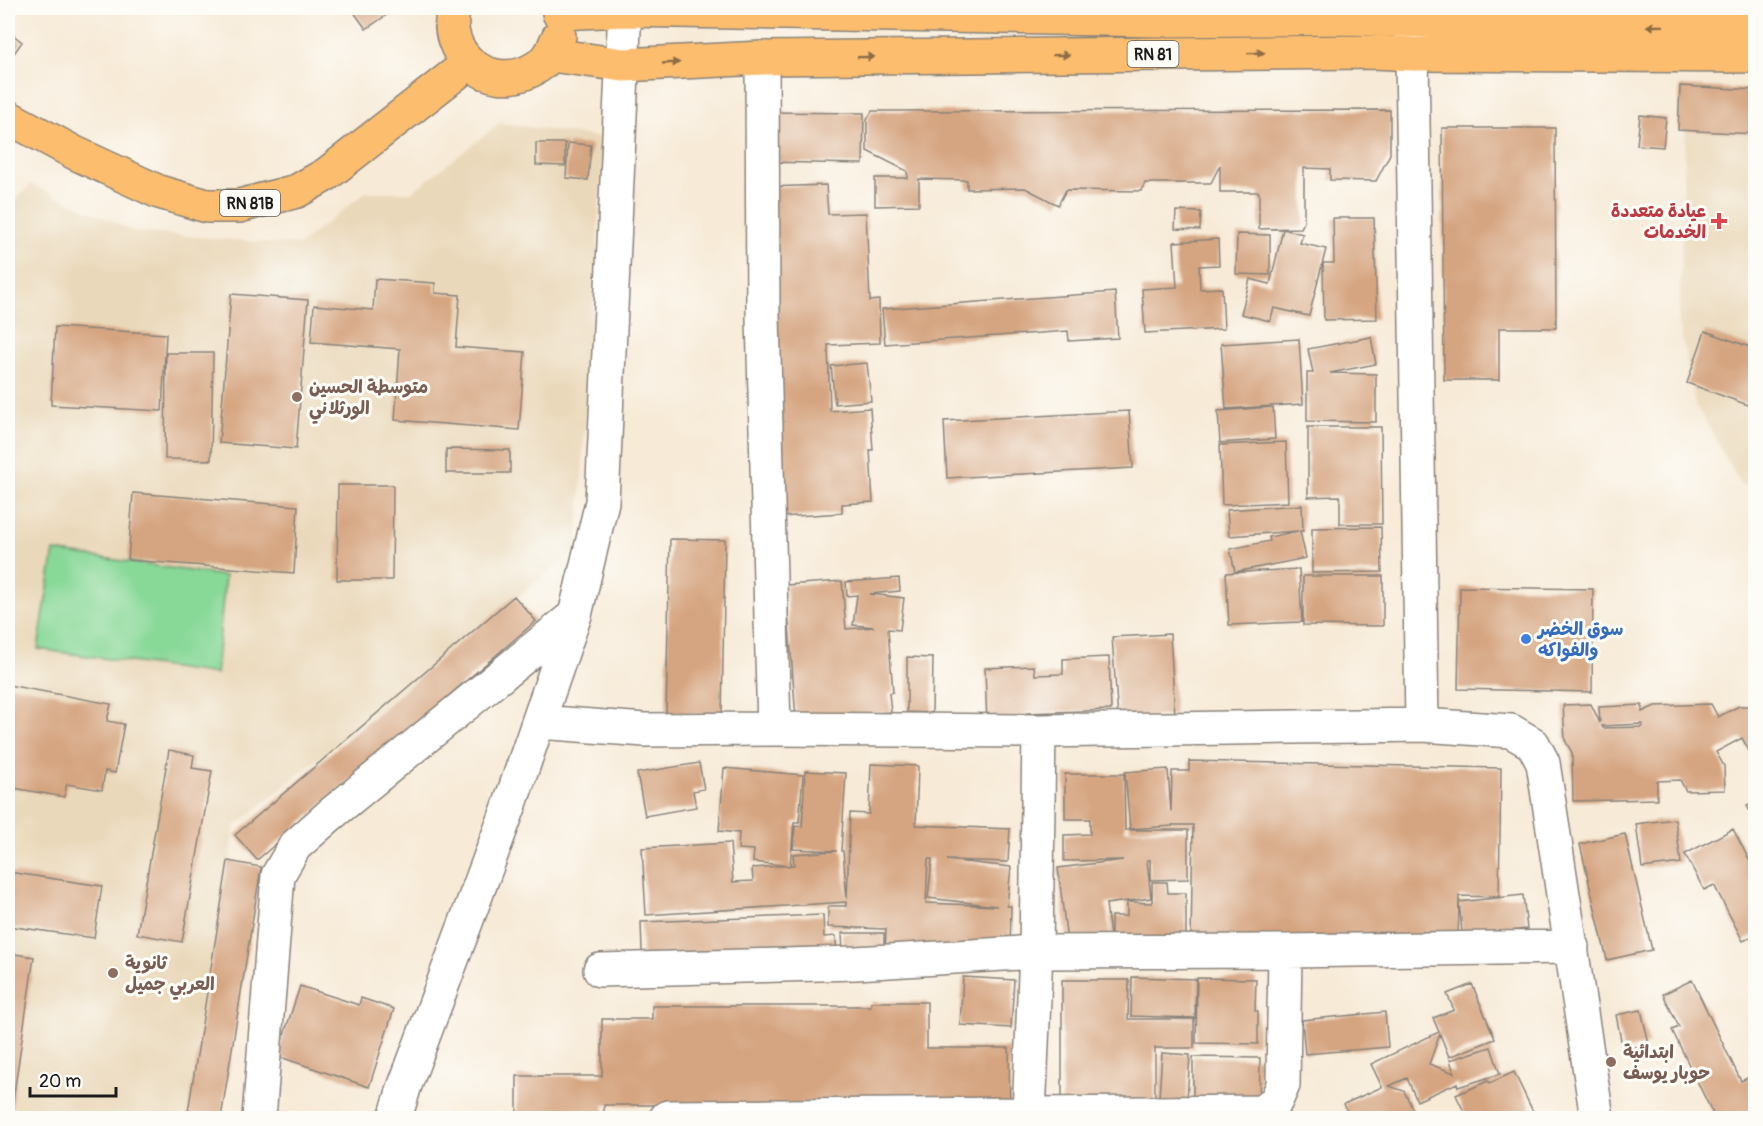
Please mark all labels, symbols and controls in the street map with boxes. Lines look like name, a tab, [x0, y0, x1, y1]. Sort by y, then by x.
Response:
one-way arrow	[1646, 21, 1665, 31]
road number: RN 81	[1128, 41, 1178, 67]
one-way arrow	[1247, 48, 1266, 58]
one-way arrow	[1052, 50, 1071, 60]
one-way arrow	[857, 52, 876, 62]
one-way arrow	[662, 58, 681, 67]
road number: RN 81B	[220, 190, 280, 216]
place label: عيادة متعددة الخدمات	[1611, 200, 1706, 244]
marker: عيادة متعددة الخدمات	[1710, 212, 1728, 230]
place label: متوسطة الحسين الورثلاني	[309, 376, 428, 424]
marker: متوسطة الحسين الورثلاني	[290, 390, 304, 404]
place label: سوق الخضر والفواكه	[1536, 618, 1623, 662]
marker: سوق الخضر والفواكه	[1519, 632, 1533, 646]
place label: ثانوية العربي جميل	[125, 952, 215, 1000]
marker: ثانوية العربي جميل	[106, 966, 120, 980]
place label: ابتدائية حوبار يوسف	[1623, 1041, 1710, 1085]
marker: ابتدائية حوبار يوسف	[1604, 1055, 1618, 1069]
scale bar	[30, 1060, 116, 1098]
text: 20 m	[39, 1070, 81, 1093]

